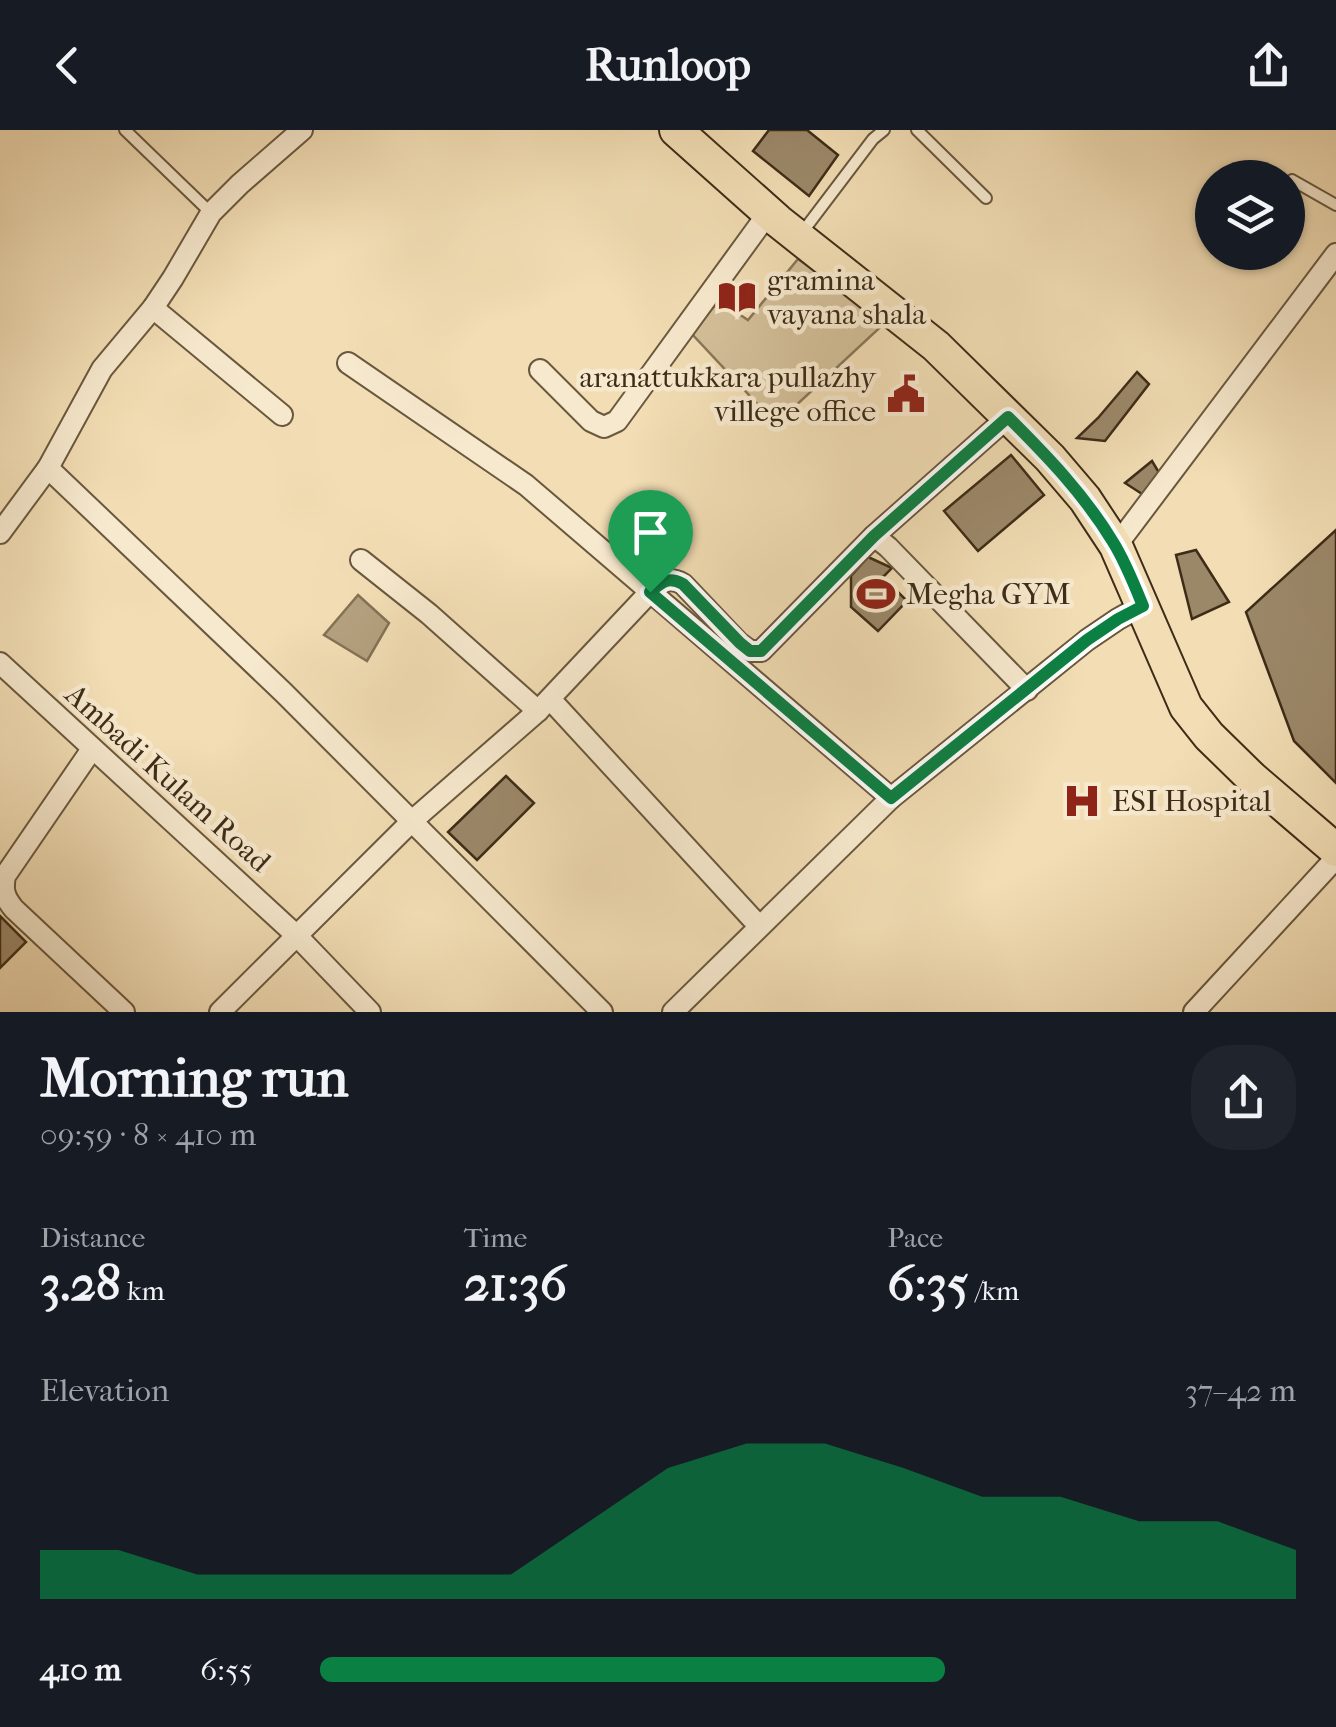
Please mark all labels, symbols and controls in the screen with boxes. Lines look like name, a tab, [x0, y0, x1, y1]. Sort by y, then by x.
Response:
icon: back	[40, 38, 95, 93]
icon: share	[1241, 38, 1296, 93]
text: Runloop	[585, 39, 751, 92]
map controls	[1195, 160, 1305, 270]
button: layers	[1195, 160, 1305, 270]
place label: gramina vayana shala	[767, 263, 927, 332]
library icon: gramina vayana shala	[716, 276, 758, 318]
place label: aranattukkara pullazhy villege office	[579, 360, 877, 429]
public building icon: aranattukkara pullazhy villege office	[885, 373, 927, 415]
pin	[608, 490, 693, 593]
icon: arrive	[623, 505, 678, 560]
sports icon: Megha GYM	[855, 573, 897, 615]
place label: Megha GYM	[906, 577, 1071, 612]
street label: Ambadi Kulam Road	[57, 676, 278, 880]
hospital icon: ESI Hospital	[1061, 780, 1103, 822]
place label: ESI Hospital	[1112, 784, 1271, 819]
button: share	[1191, 1045, 1296, 1150]
text: Morning run	[40, 1046, 348, 1110]
text: 09:59 · 8 × 410 m	[40, 1116, 256, 1153]
text: Distance	[40, 1221, 145, 1254]
text: Time	[464, 1221, 527, 1254]
text: Pace	[887, 1221, 943, 1254]
text: 3.28	[40, 1254, 121, 1313]
text: 21:36	[464, 1254, 567, 1313]
text: 6:35	[887, 1254, 969, 1313]
text: km	[121, 1274, 165, 1307]
text: /km	[969, 1274, 1019, 1307]
text: Elevation	[40, 1372, 169, 1409]
text: 37–42 m	[1185, 1372, 1296, 1409]
text: 410 m	[40, 1651, 121, 1688]
text: 6:55	[200, 1651, 253, 1688]

